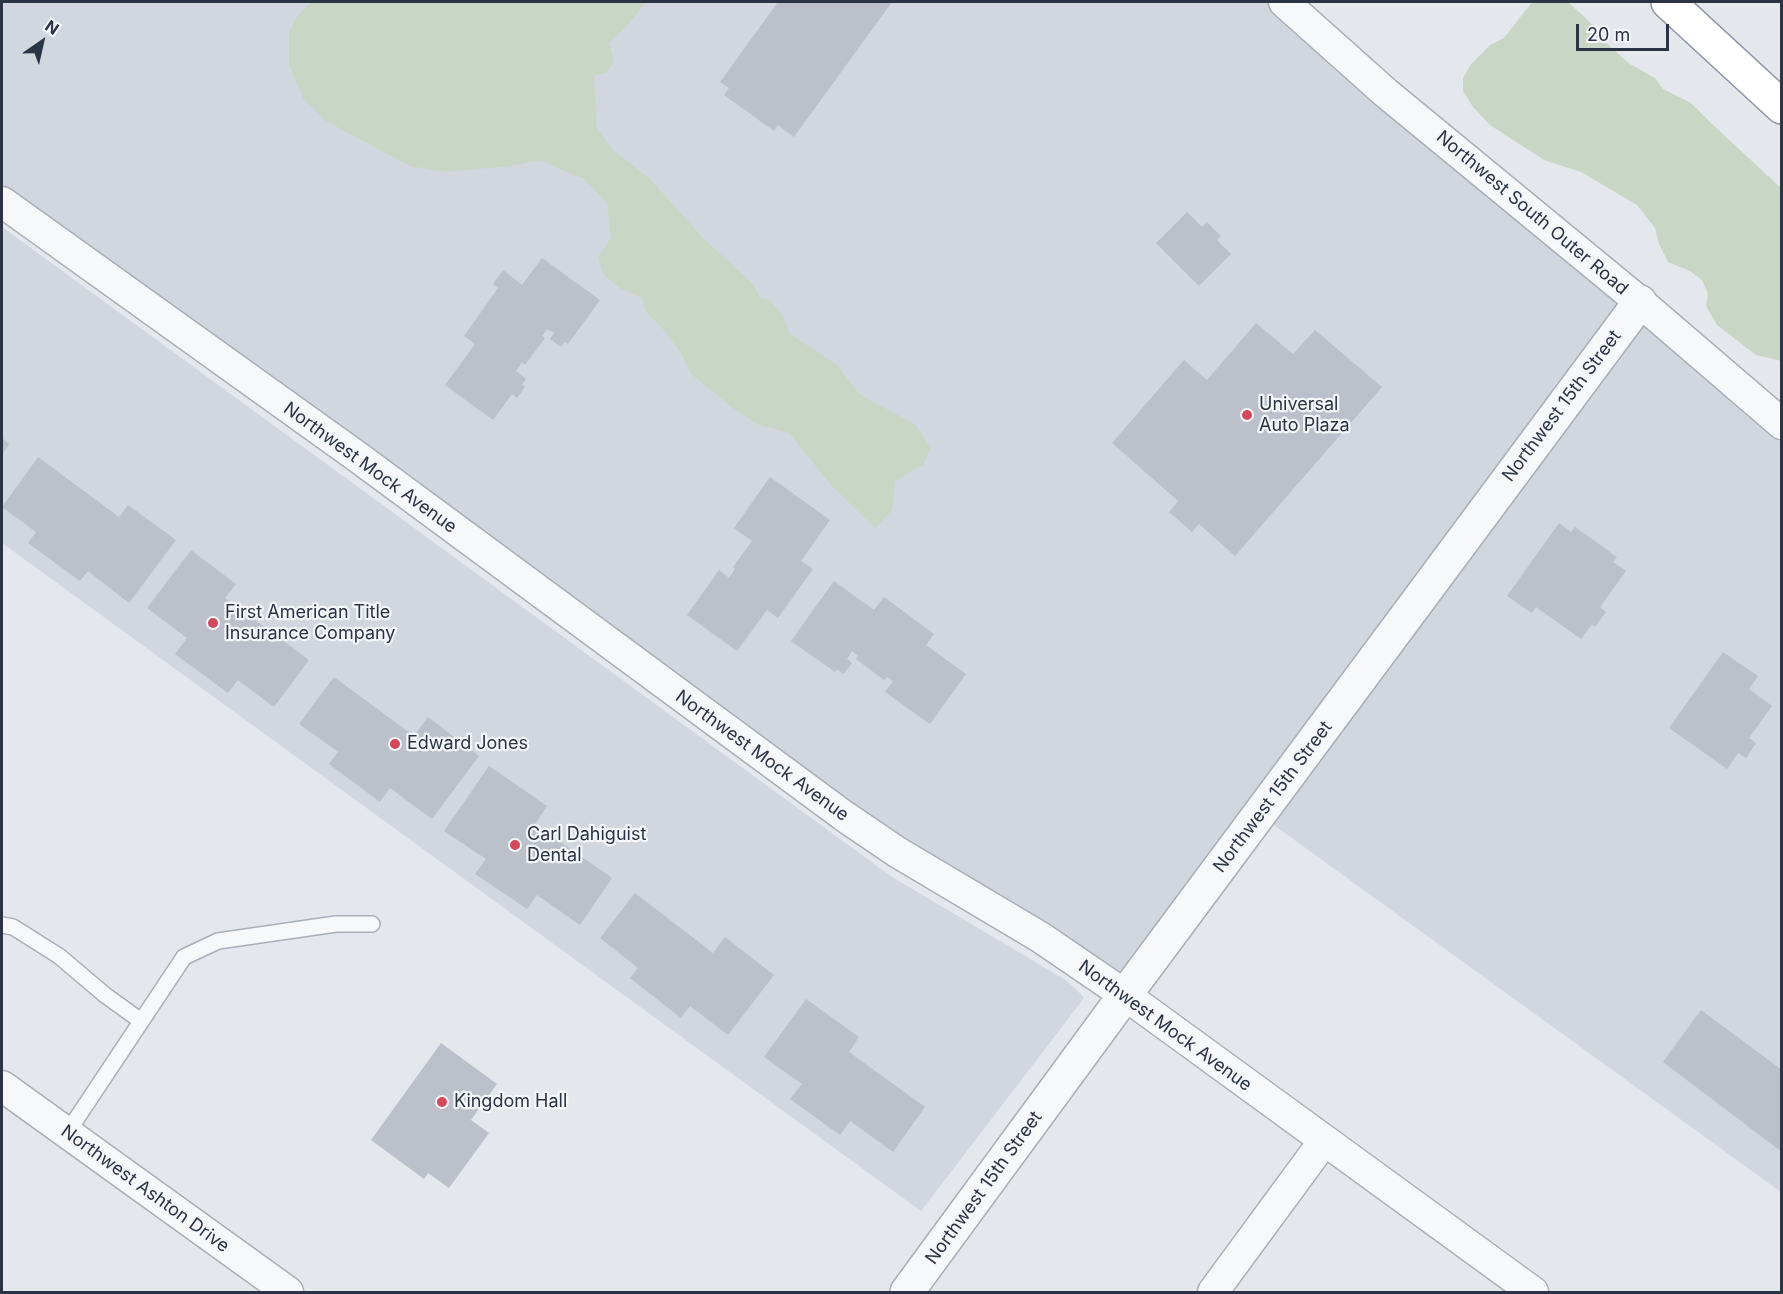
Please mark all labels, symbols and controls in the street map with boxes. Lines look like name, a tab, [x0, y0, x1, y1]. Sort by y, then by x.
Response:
north arrow	[12, 12, 72, 72]
scale bar	[1579, 12, 1672, 50]
text: N	[41, 15, 63, 39]
text: 20 m	[1587, 24, 1630, 45]
street label: Northwest South Outer Road	[1432, 126, 1632, 300]
street label: Northwest 15th Street	[1498, 326, 1626, 486]
place label: Universal Auto Plaza	[1259, 394, 1350, 436]
street label: Northwest Mock Avenue	[279, 398, 461, 538]
marker: Universal Auto Plaza	[1240, 408, 1254, 422]
place label: First American Title Insurance Company	[225, 602, 395, 644]
marker: First American Title Insurance Company	[206, 616, 220, 630]
street label: Northwest Mock Avenue	[671, 686, 853, 826]
street label: Northwest 15th Street	[1209, 717, 1337, 877]
place label: Edward Jones	[407, 733, 528, 755]
marker: Edward Jones	[388, 737, 402, 751]
place label: Carl Dahiguist Dental	[527, 824, 646, 866]
marker: Carl Dahiguist Dental	[508, 838, 522, 852]
street label: Northwest Mock Avenue	[1074, 956, 1256, 1096]
place label: Kingdom Hall	[454, 1091, 567, 1113]
marker: Kingdom Hall	[435, 1095, 449, 1109]
street label: Northwest 15th Street	[921, 1107, 1047, 1269]
street label: Northwest Ashton Drive	[57, 1121, 233, 1257]

